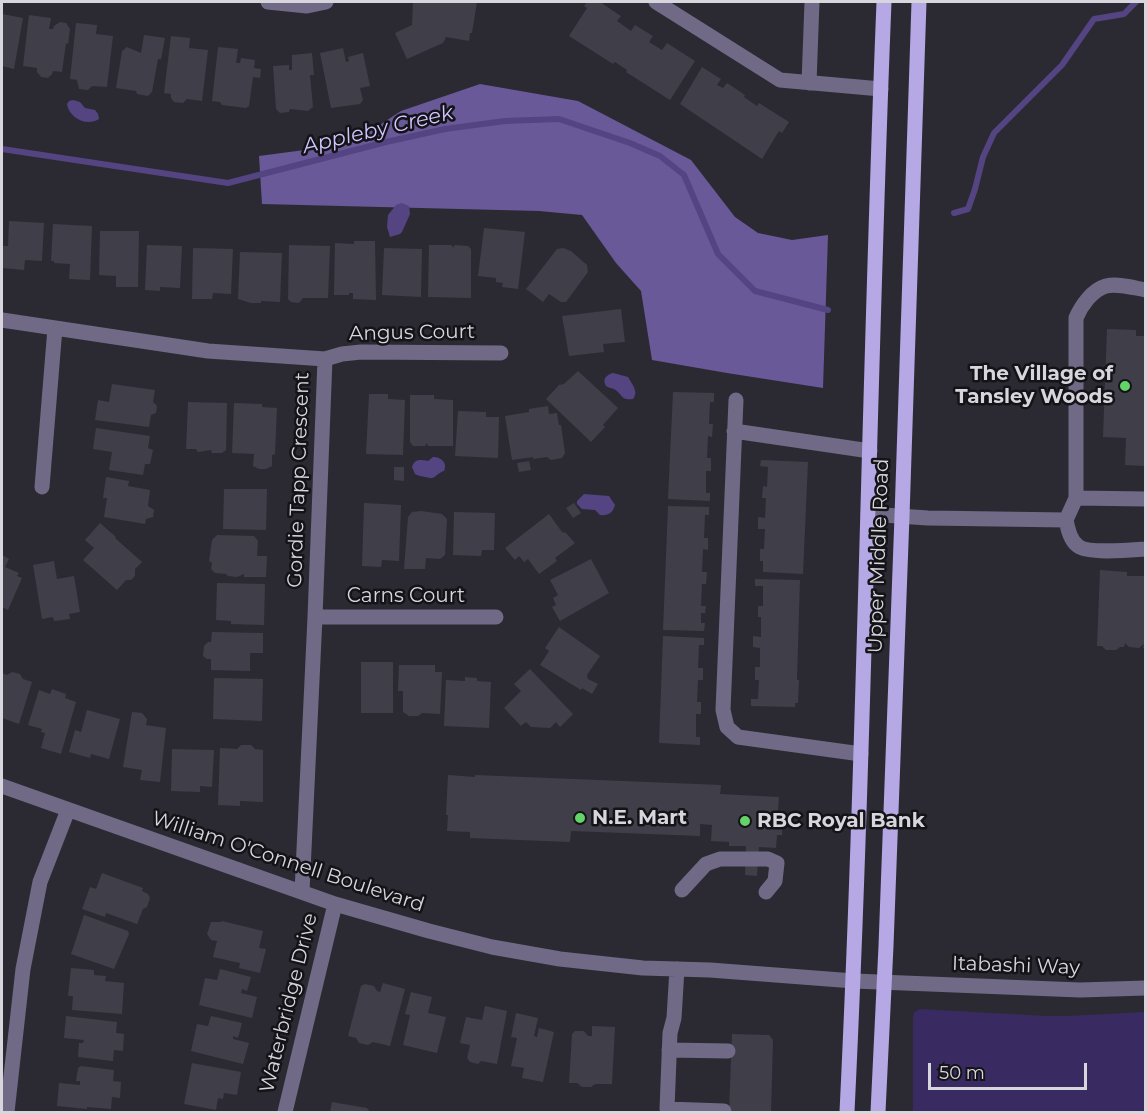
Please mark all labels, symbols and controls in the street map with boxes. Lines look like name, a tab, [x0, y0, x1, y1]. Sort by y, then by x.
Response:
water label: Appleby Creek	[300, 100, 456, 160]
street label: Angus Court	[349, 320, 475, 346]
place label: The Village of Tansley Woods	[955, 362, 1113, 409]
street label: Gordie Tapp Crescent	[283, 372, 315, 588]
marker: The Village of Tansley Woods	[1118, 379, 1132, 393]
street label: Upper Middle Road	[864, 458, 894, 654]
street label: Carns Court	[347, 584, 465, 608]
place label: N.E. Mart	[592, 806, 687, 830]
street label: William O'Connell Boulevard	[149, 807, 427, 917]
place label: RBC Royal Bank	[757, 809, 925, 833]
marker: N.E. Mart	[573, 811, 587, 825]
marker: RBC Royal Bank	[738, 814, 752, 828]
street label: Waterbridge Drive	[255, 911, 323, 1095]
street label: Itabashi Way	[952, 952, 1080, 980]
scale bar	[931, 1051, 1090, 1089]
text: 50 m	[939, 1062, 985, 1084]

